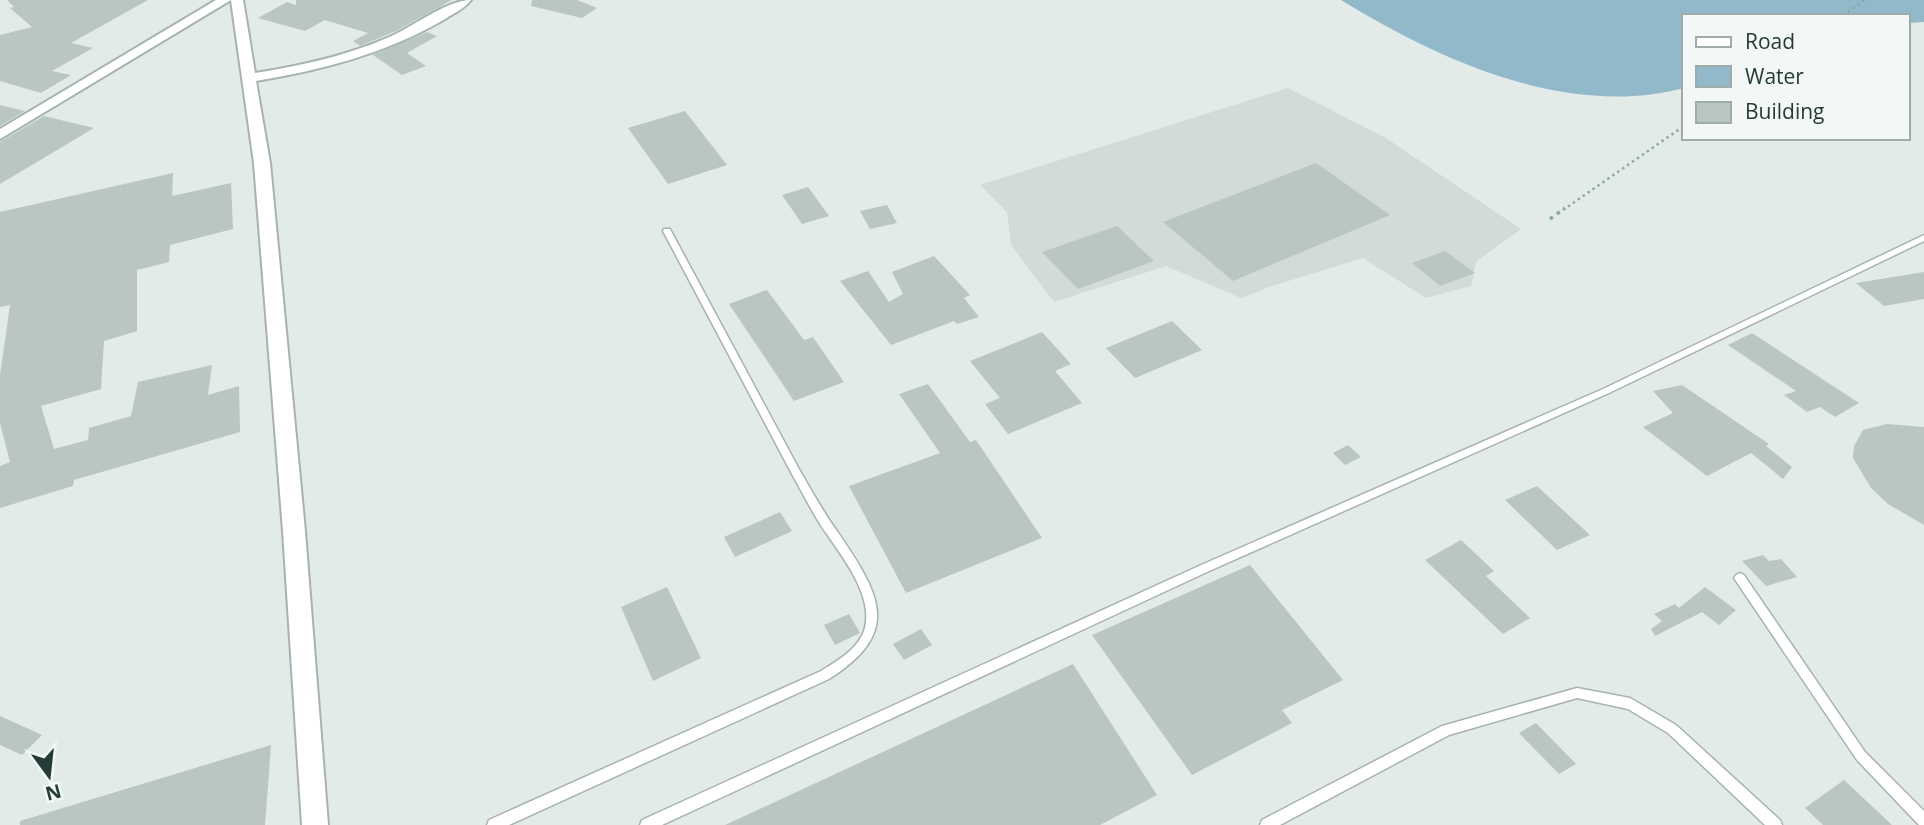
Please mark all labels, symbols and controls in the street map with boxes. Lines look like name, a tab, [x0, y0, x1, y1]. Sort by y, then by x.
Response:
legend	[1682, 14, 1910, 140]
text: Road	[1745, 27, 1795, 55]
text: Water	[1745, 62, 1804, 90]
text: Building	[1745, 97, 1824, 125]
north arrow	[14, 741, 84, 811]
text: N	[43, 778, 64, 807]

